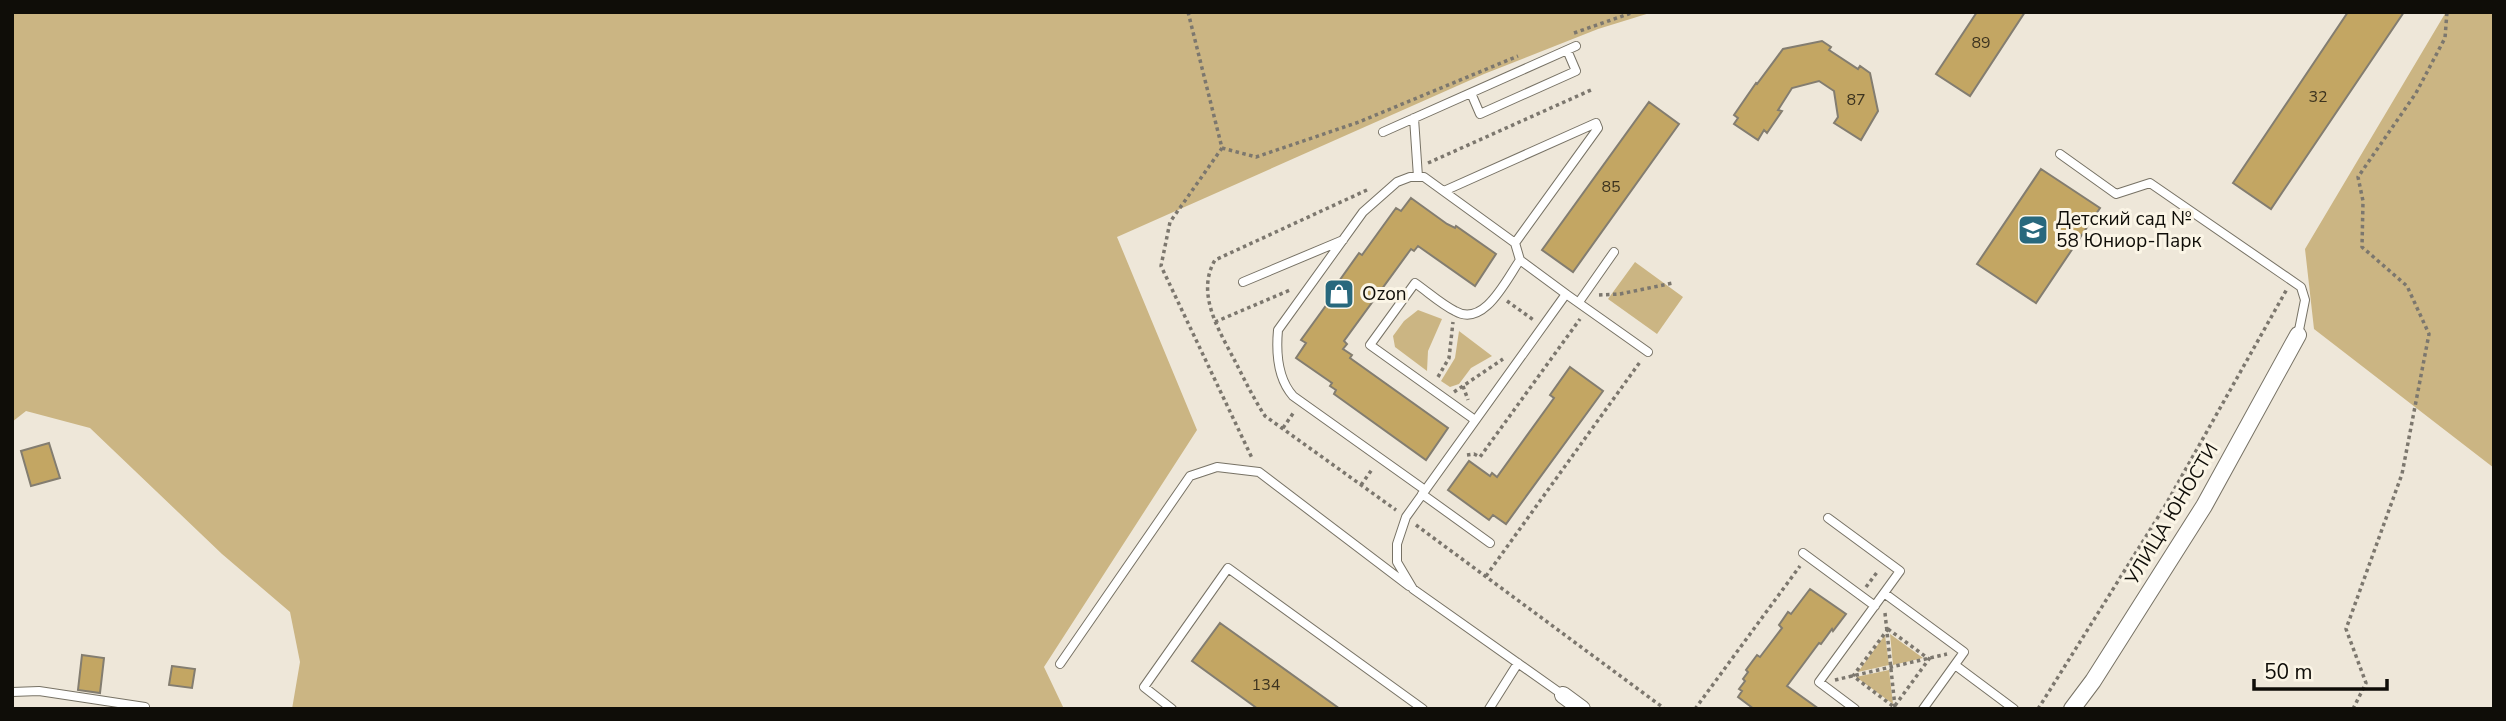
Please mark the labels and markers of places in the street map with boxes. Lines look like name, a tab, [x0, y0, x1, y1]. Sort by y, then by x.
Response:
place label: Детский сад № 58 Юниор-Парк	[2056, 206, 2201, 254]
school or university icon: Детский сад № 58 Юниор-Парк	[2016, 213, 2050, 247]
shop icon: Ozon	[1322, 277, 1356, 311]
place label: Ozon	[1362, 281, 1407, 307]

